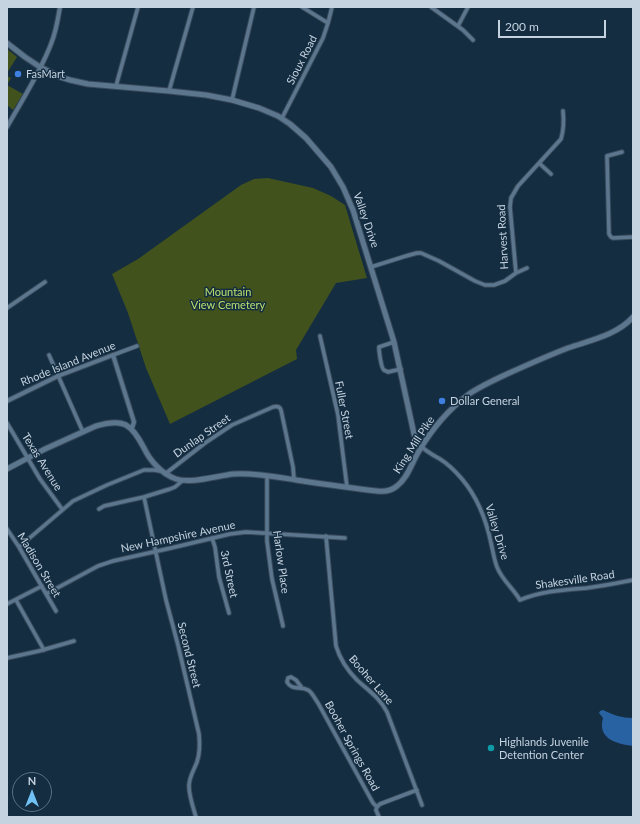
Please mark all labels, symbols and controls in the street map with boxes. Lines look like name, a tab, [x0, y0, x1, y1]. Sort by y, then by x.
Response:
scale bar	[500, 12, 608, 38]
text: 200 m	[505, 19, 539, 34]
street label: Sioux Road	[284, 33, 320, 87]
place label: FasMart	[26, 67, 65, 81]
marker: FasMart	[13, 69, 23, 79]
street label: Valley Drive	[350, 191, 382, 249]
street label: Harvest Road	[495, 204, 511, 270]
park label: Mountain View Cemetery	[191, 285, 265, 311]
street label: Rhode Island Avenue	[19, 339, 117, 389]
street label: Fuller Street	[332, 380, 356, 440]
place label: Dollar General	[450, 394, 520, 408]
marker: Dollar General	[437, 396, 447, 406]
street label: Dunlap Street	[171, 412, 233, 460]
street label: King Mill Pike	[391, 414, 437, 476]
street label: Texas Avenue	[19, 431, 65, 493]
street label: Valley Drive	[482, 502, 512, 562]
street label: New Hampshire Avenue	[120, 518, 236, 556]
street label: Madison Street	[14, 530, 64, 600]
street label: Harlow Place	[270, 530, 292, 594]
street label: 3rd Street	[218, 549, 240, 599]
street label: Shakesville Road	[535, 568, 615, 592]
street label: Second Street	[174, 621, 204, 689]
street label: Booher Lane	[346, 653, 396, 707]
street label: Booher Springs Road	[322, 699, 382, 793]
place label: Highlands Juvenile Detention Center	[499, 735, 589, 761]
marker: Highlands Juvenile Detention Center	[486, 743, 496, 753]
north arrow	[12, 772, 52, 812]
text: N	[28, 774, 36, 787]

